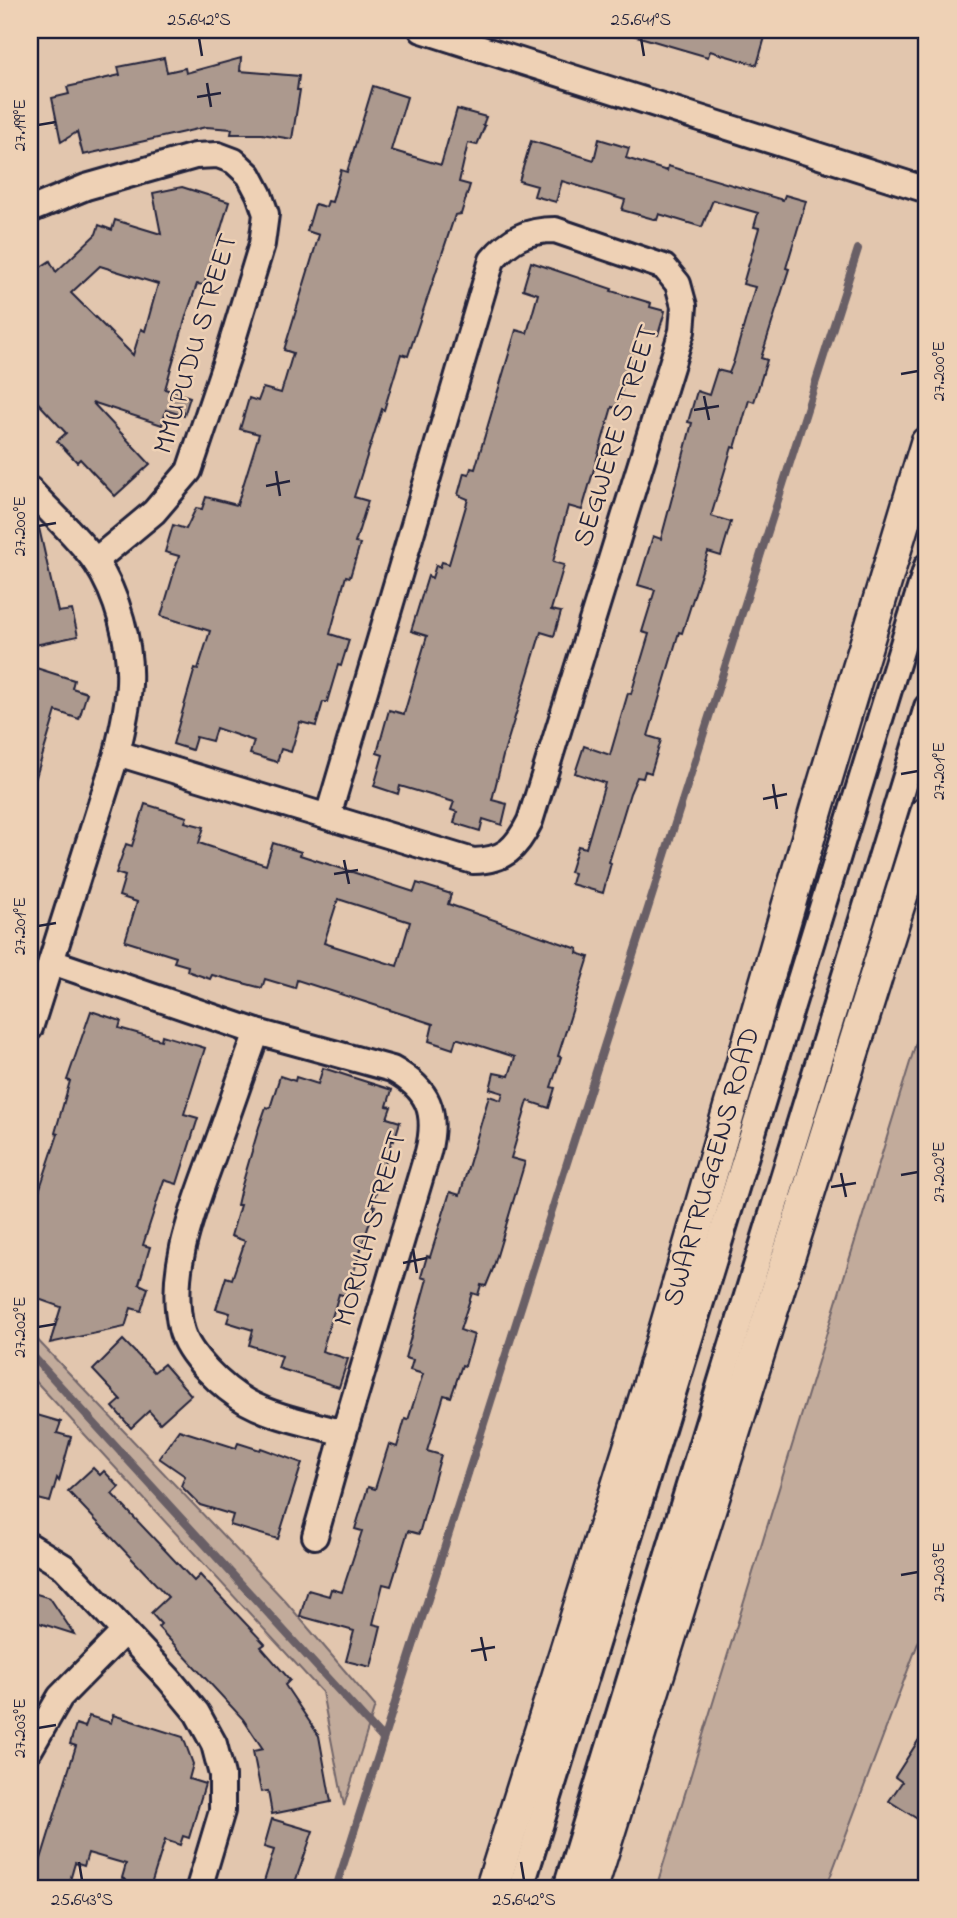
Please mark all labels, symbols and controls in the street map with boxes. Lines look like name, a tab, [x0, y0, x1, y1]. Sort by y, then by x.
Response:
text: 25.642°S	[167, 8, 231, 34]
text: 25.641°S	[611, 8, 671, 34]
text: 27.199°E	[8, 99, 34, 151]
street label: MMUPUDU STREET	[144, 229, 250, 459]
street label: SEGWERE STREET	[564, 320, 670, 552]
text: 27.200°E	[927, 341, 953, 401]
text: 27.200°E	[8, 496, 34, 556]
text: 27.201°E	[927, 742, 953, 800]
text: 27.201°E	[8, 897, 34, 955]
street label: SWARTRUGGENS ROAD	[654, 1023, 772, 1311]
street label: MORULA STREET	[325, 1127, 419, 1331]
text: 27.202°E	[927, 1141, 953, 1203]
text: 27.202°E	[8, 1296, 34, 1358]
text: 27.203°E	[927, 1542, 953, 1602]
text: 27.203°E	[8, 1698, 34, 1758]
text: 25.643°S	[51, 1888, 113, 1914]
text: 25.642°S	[492, 1888, 556, 1914]

